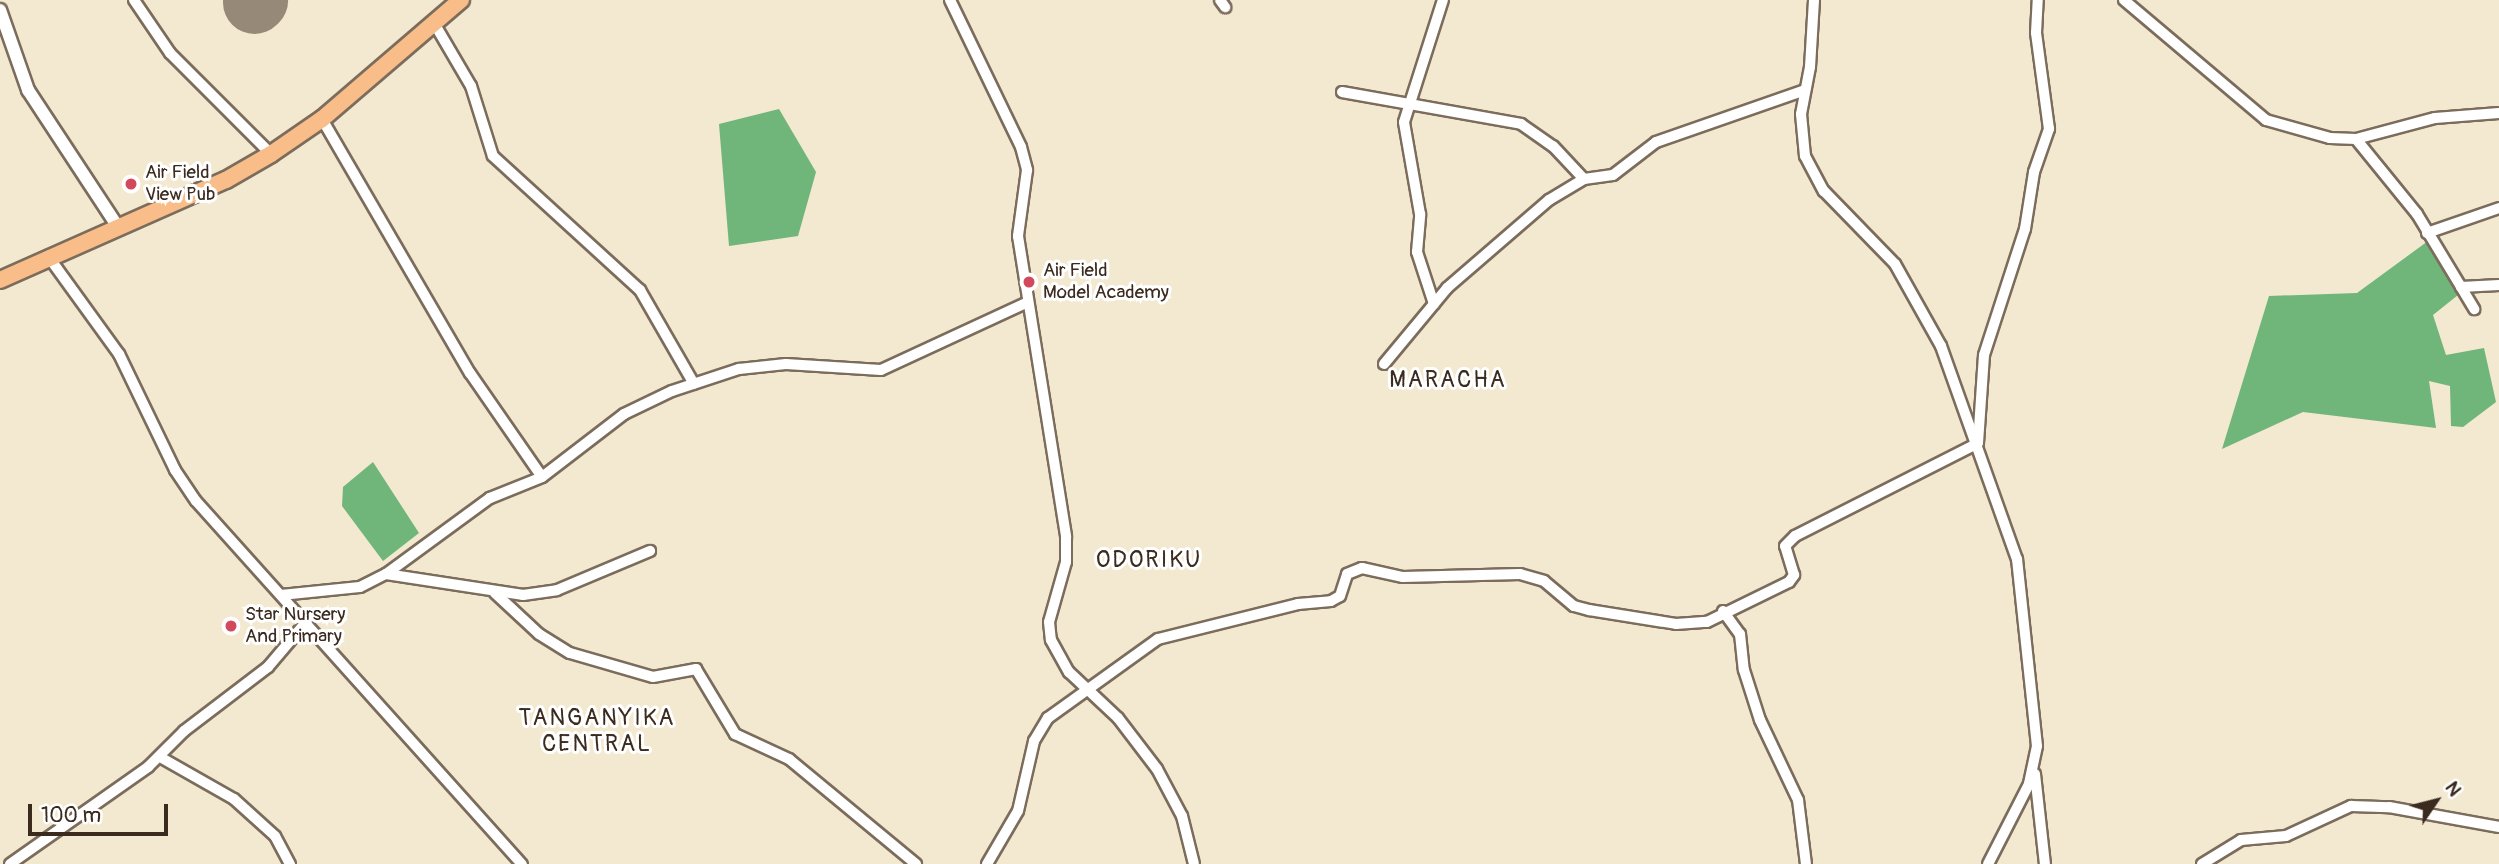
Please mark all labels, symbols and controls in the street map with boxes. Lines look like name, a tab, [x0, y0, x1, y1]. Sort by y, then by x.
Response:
place label: Air Field View Pub	[145, 162, 215, 206]
marker: Air Field View Pub	[123, 176, 139, 192]
place label: Air Field Model Academy	[1043, 260, 1169, 304]
marker: Air Field Model Academy	[1021, 274, 1037, 290]
district label: MARACHA	[1390, 366, 1506, 394]
district label: ODORIKU	[1097, 546, 1201, 574]
place label: Star Nursery And Primary	[245, 604, 345, 648]
marker: Star Nursery And Primary	[223, 618, 239, 634]
district label: TANGANYIKA CENTRAL	[520, 704, 674, 758]
north arrow	[2401, 766, 2471, 836]
text: N	[2440, 777, 2467, 801]
scale bar	[32, 790, 172, 834]
text: 100 m	[41, 802, 101, 829]

